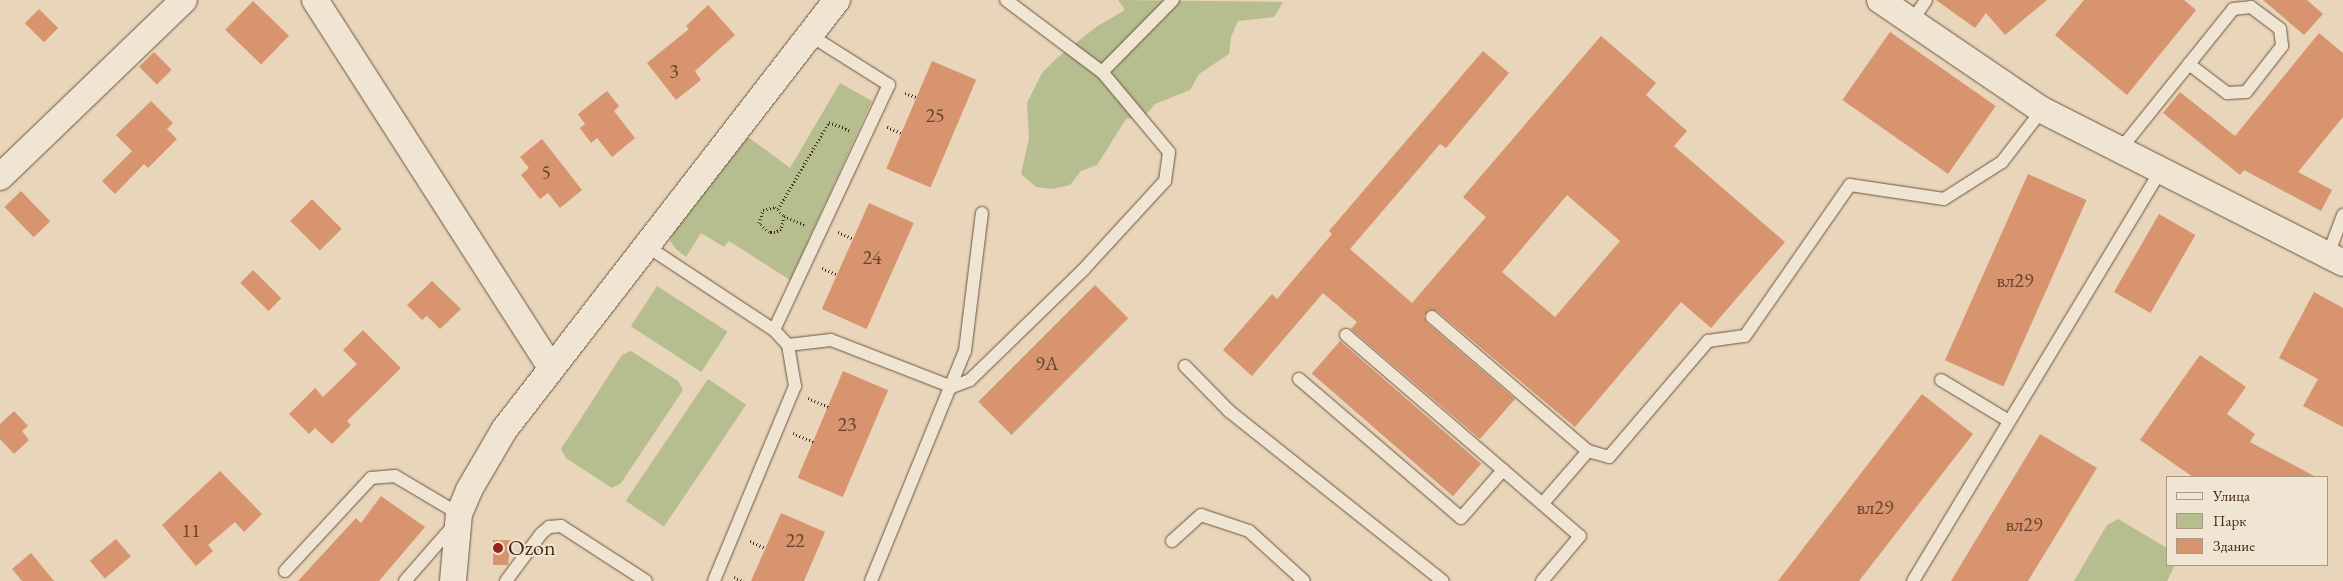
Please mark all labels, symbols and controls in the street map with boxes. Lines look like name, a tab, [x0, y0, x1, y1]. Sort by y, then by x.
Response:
house number: 3	[669, 59, 679, 83]
house number: 25	[925, 103, 945, 127]
house number: 5	[541, 160, 551, 184]
house number: 24	[862, 245, 882, 269]
house number: вл29	[1997, 268, 2033, 292]
house number: 9А	[1035, 351, 1059, 375]
house number: 23	[837, 412, 857, 436]
legend	[2166, 476, 2328, 566]
text: Улица	[2213, 486, 2250, 505]
house number: вл29	[1857, 495, 1893, 519]
text: Парк	[2213, 511, 2246, 530]
house number: вл29	[2006, 512, 2042, 536]
house number: 11	[181, 518, 201, 542]
house number: 22	[785, 528, 805, 552]
place label: Ozon	[508, 535, 556, 561]
text: Здание	[2213, 536, 2255, 555]
marker: Ozon	[492, 542, 504, 554]

